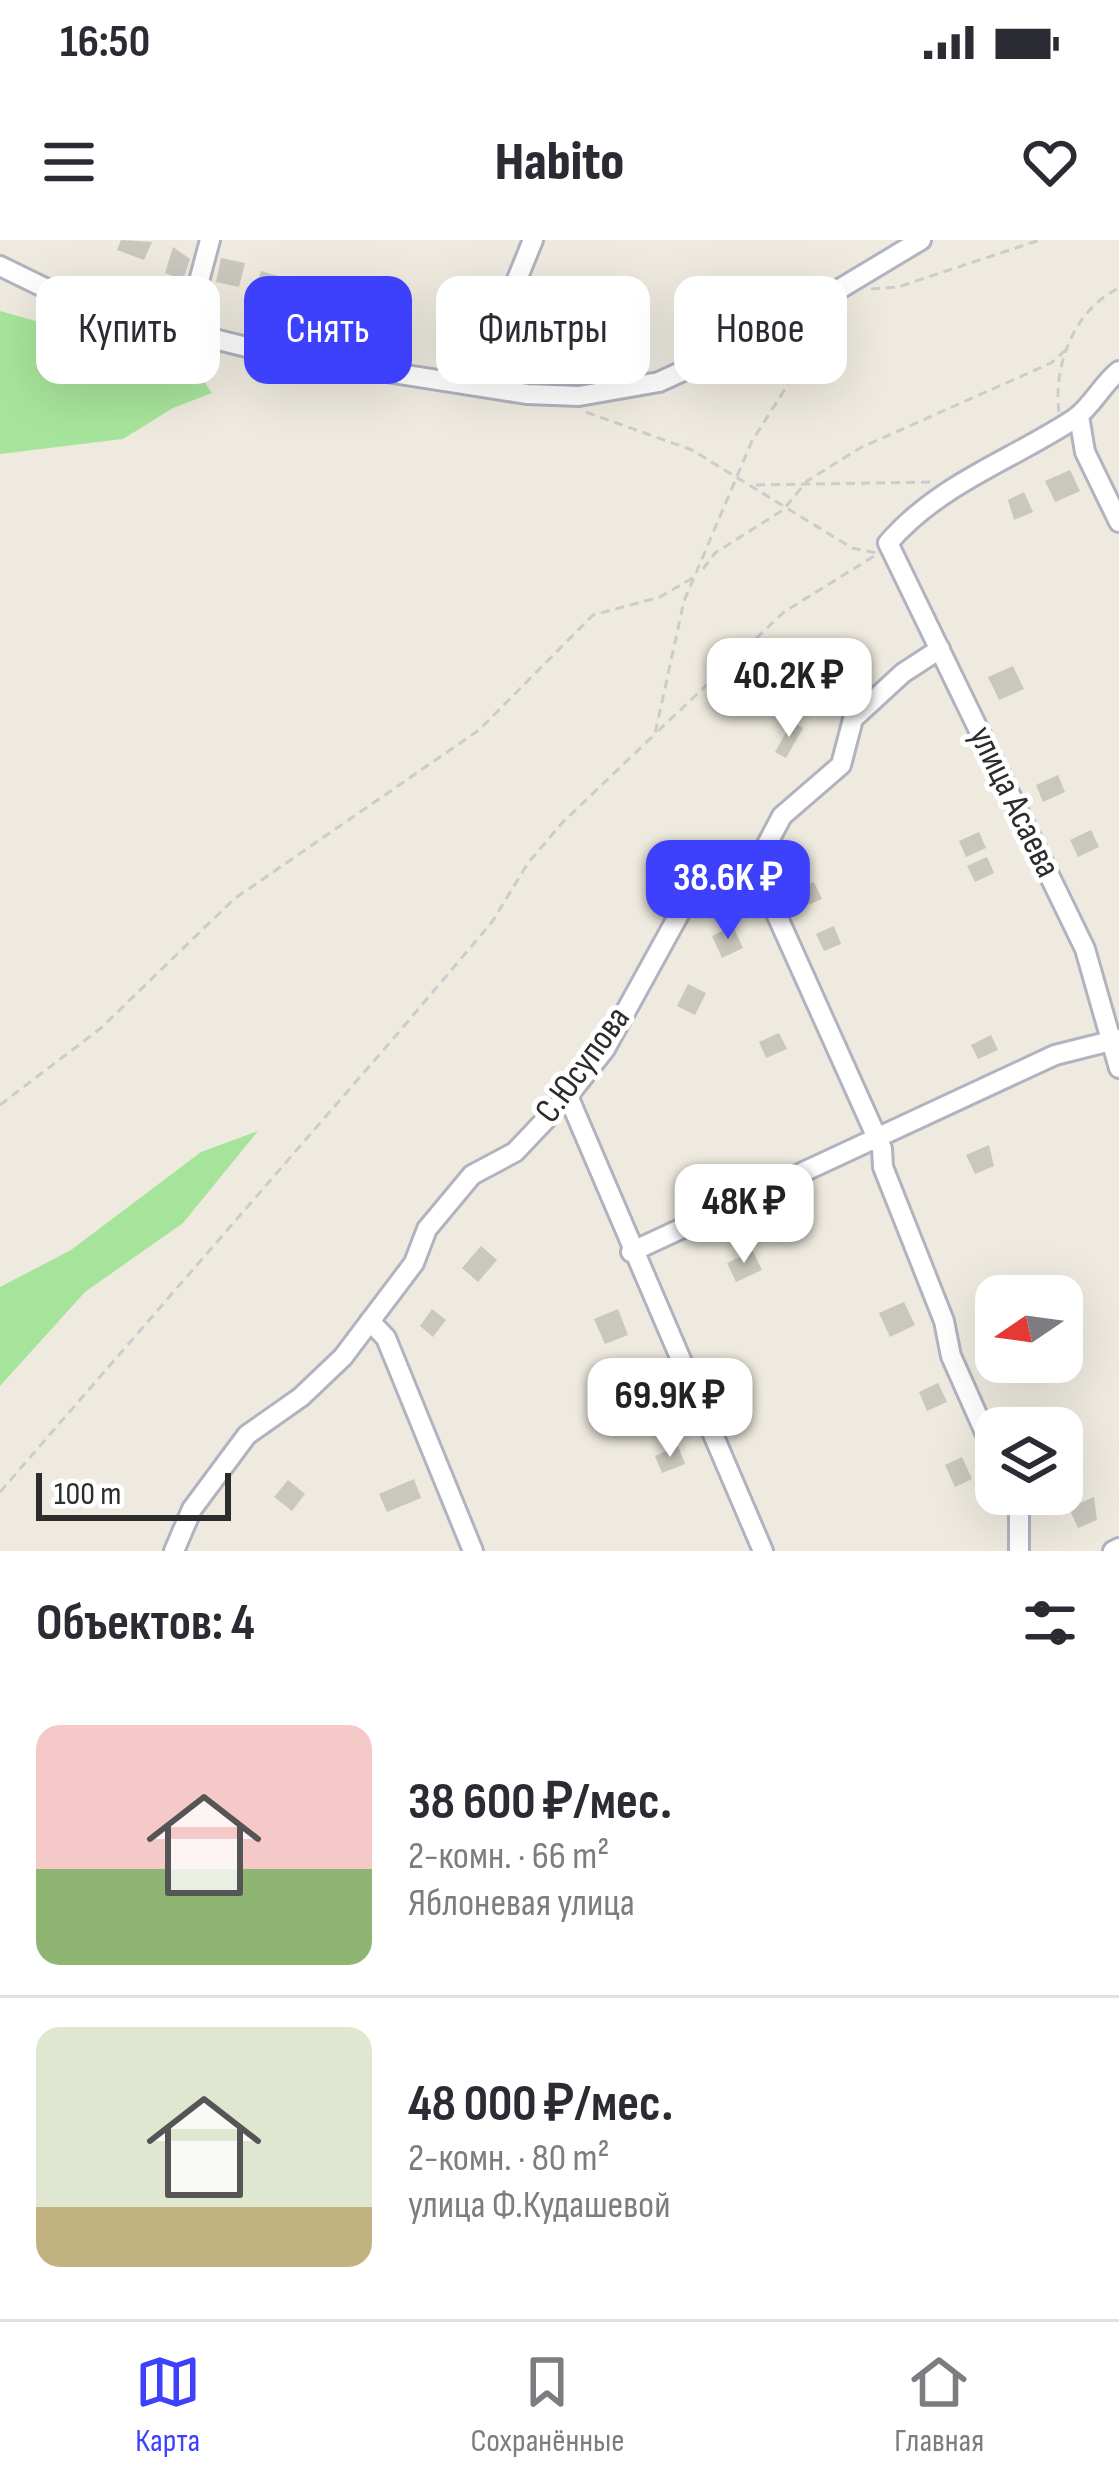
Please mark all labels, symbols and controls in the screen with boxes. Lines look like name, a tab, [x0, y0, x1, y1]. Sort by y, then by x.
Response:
text: 16:50	[60, 15, 150, 70]
icon: menu	[36, 129, 102, 195]
icon: heart	[1017, 129, 1083, 195]
text: Habito	[495, 130, 624, 195]
chip: Купить	[36, 276, 220, 384]
chip: Снять	[244, 276, 412, 384]
chip: Фильтры	[436, 276, 650, 384]
chip: Новое	[674, 276, 847, 384]
pin: 40.2K ₽	[678, 638, 900, 740]
text: 40.2K ₽	[734, 653, 844, 700]
street label: улица Асаева	[959, 719, 1069, 885]
pin: 38.6K ₽	[617, 840, 839, 942]
text: 38.6K ₽	[673, 855, 783, 902]
street label: С.Юсупова	[526, 998, 640, 1132]
pin: 48K ₽	[660, 1164, 828, 1266]
text: 48K ₽	[702, 1179, 786, 1226]
north arrow	[975, 1275, 1083, 1383]
map controls	[975, 1275, 1083, 1515]
pin: 69.9K ₽	[559, 1358, 781, 1460]
text: 69.9K ₽	[615, 1373, 725, 1420]
button: layers	[975, 1407, 1083, 1515]
scale bar	[36, 1467, 231, 1520]
text: 100 m	[54, 1474, 121, 1514]
icon: filters	[1017, 1590, 1083, 1656]
text: Объектов: 4	[36, 1593, 255, 1654]
text: 38 600 ₽/мес.	[408, 1772, 672, 1833]
icon: home	[132, 1773, 276, 1917]
text: 2-комн. · 66 m²	[408, 1833, 609, 1880]
text: Яблоневая улица	[408, 1880, 635, 1927]
text: 48 000 ₽/мес.	[408, 2074, 673, 2135]
icon: home	[132, 2075, 276, 2219]
text: 2-комн. · 80 m²	[408, 2135, 610, 2182]
text: улица Ф.Кудашевой	[408, 2182, 670, 2229]
tab: Карта	[135, 2349, 201, 2461]
tab: Сохранённые	[470, 2349, 624, 2461]
tab: Главная	[894, 2349, 984, 2461]

